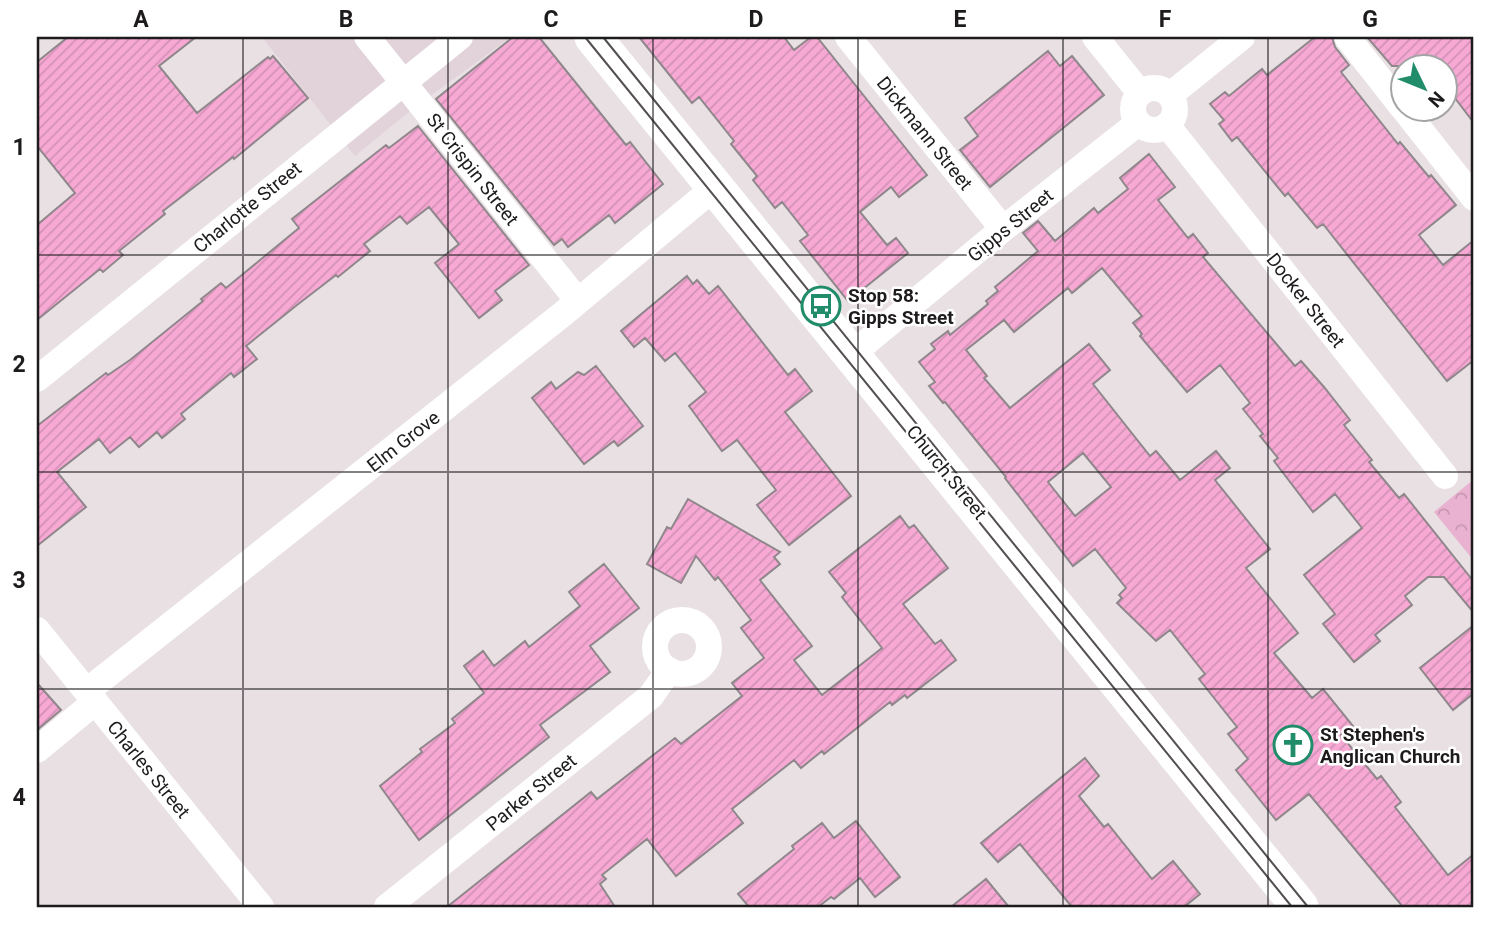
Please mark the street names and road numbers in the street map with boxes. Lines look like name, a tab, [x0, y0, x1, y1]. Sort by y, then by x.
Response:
street label: Dickmann Street	[872, 72, 977, 195]
street label: St Crispin Street	[422, 109, 524, 230]
street label: Charlotte Street	[189, 157, 306, 258]
street label: Gipps Street	[963, 184, 1058, 267]
street label: Docker Street	[1261, 248, 1350, 352]
street label: Elm Grove	[362, 406, 444, 477]
street label: Church Street	[902, 420, 992, 524]
street label: Charles Street	[102, 716, 195, 823]
street label: Parker Street	[482, 749, 581, 836]

